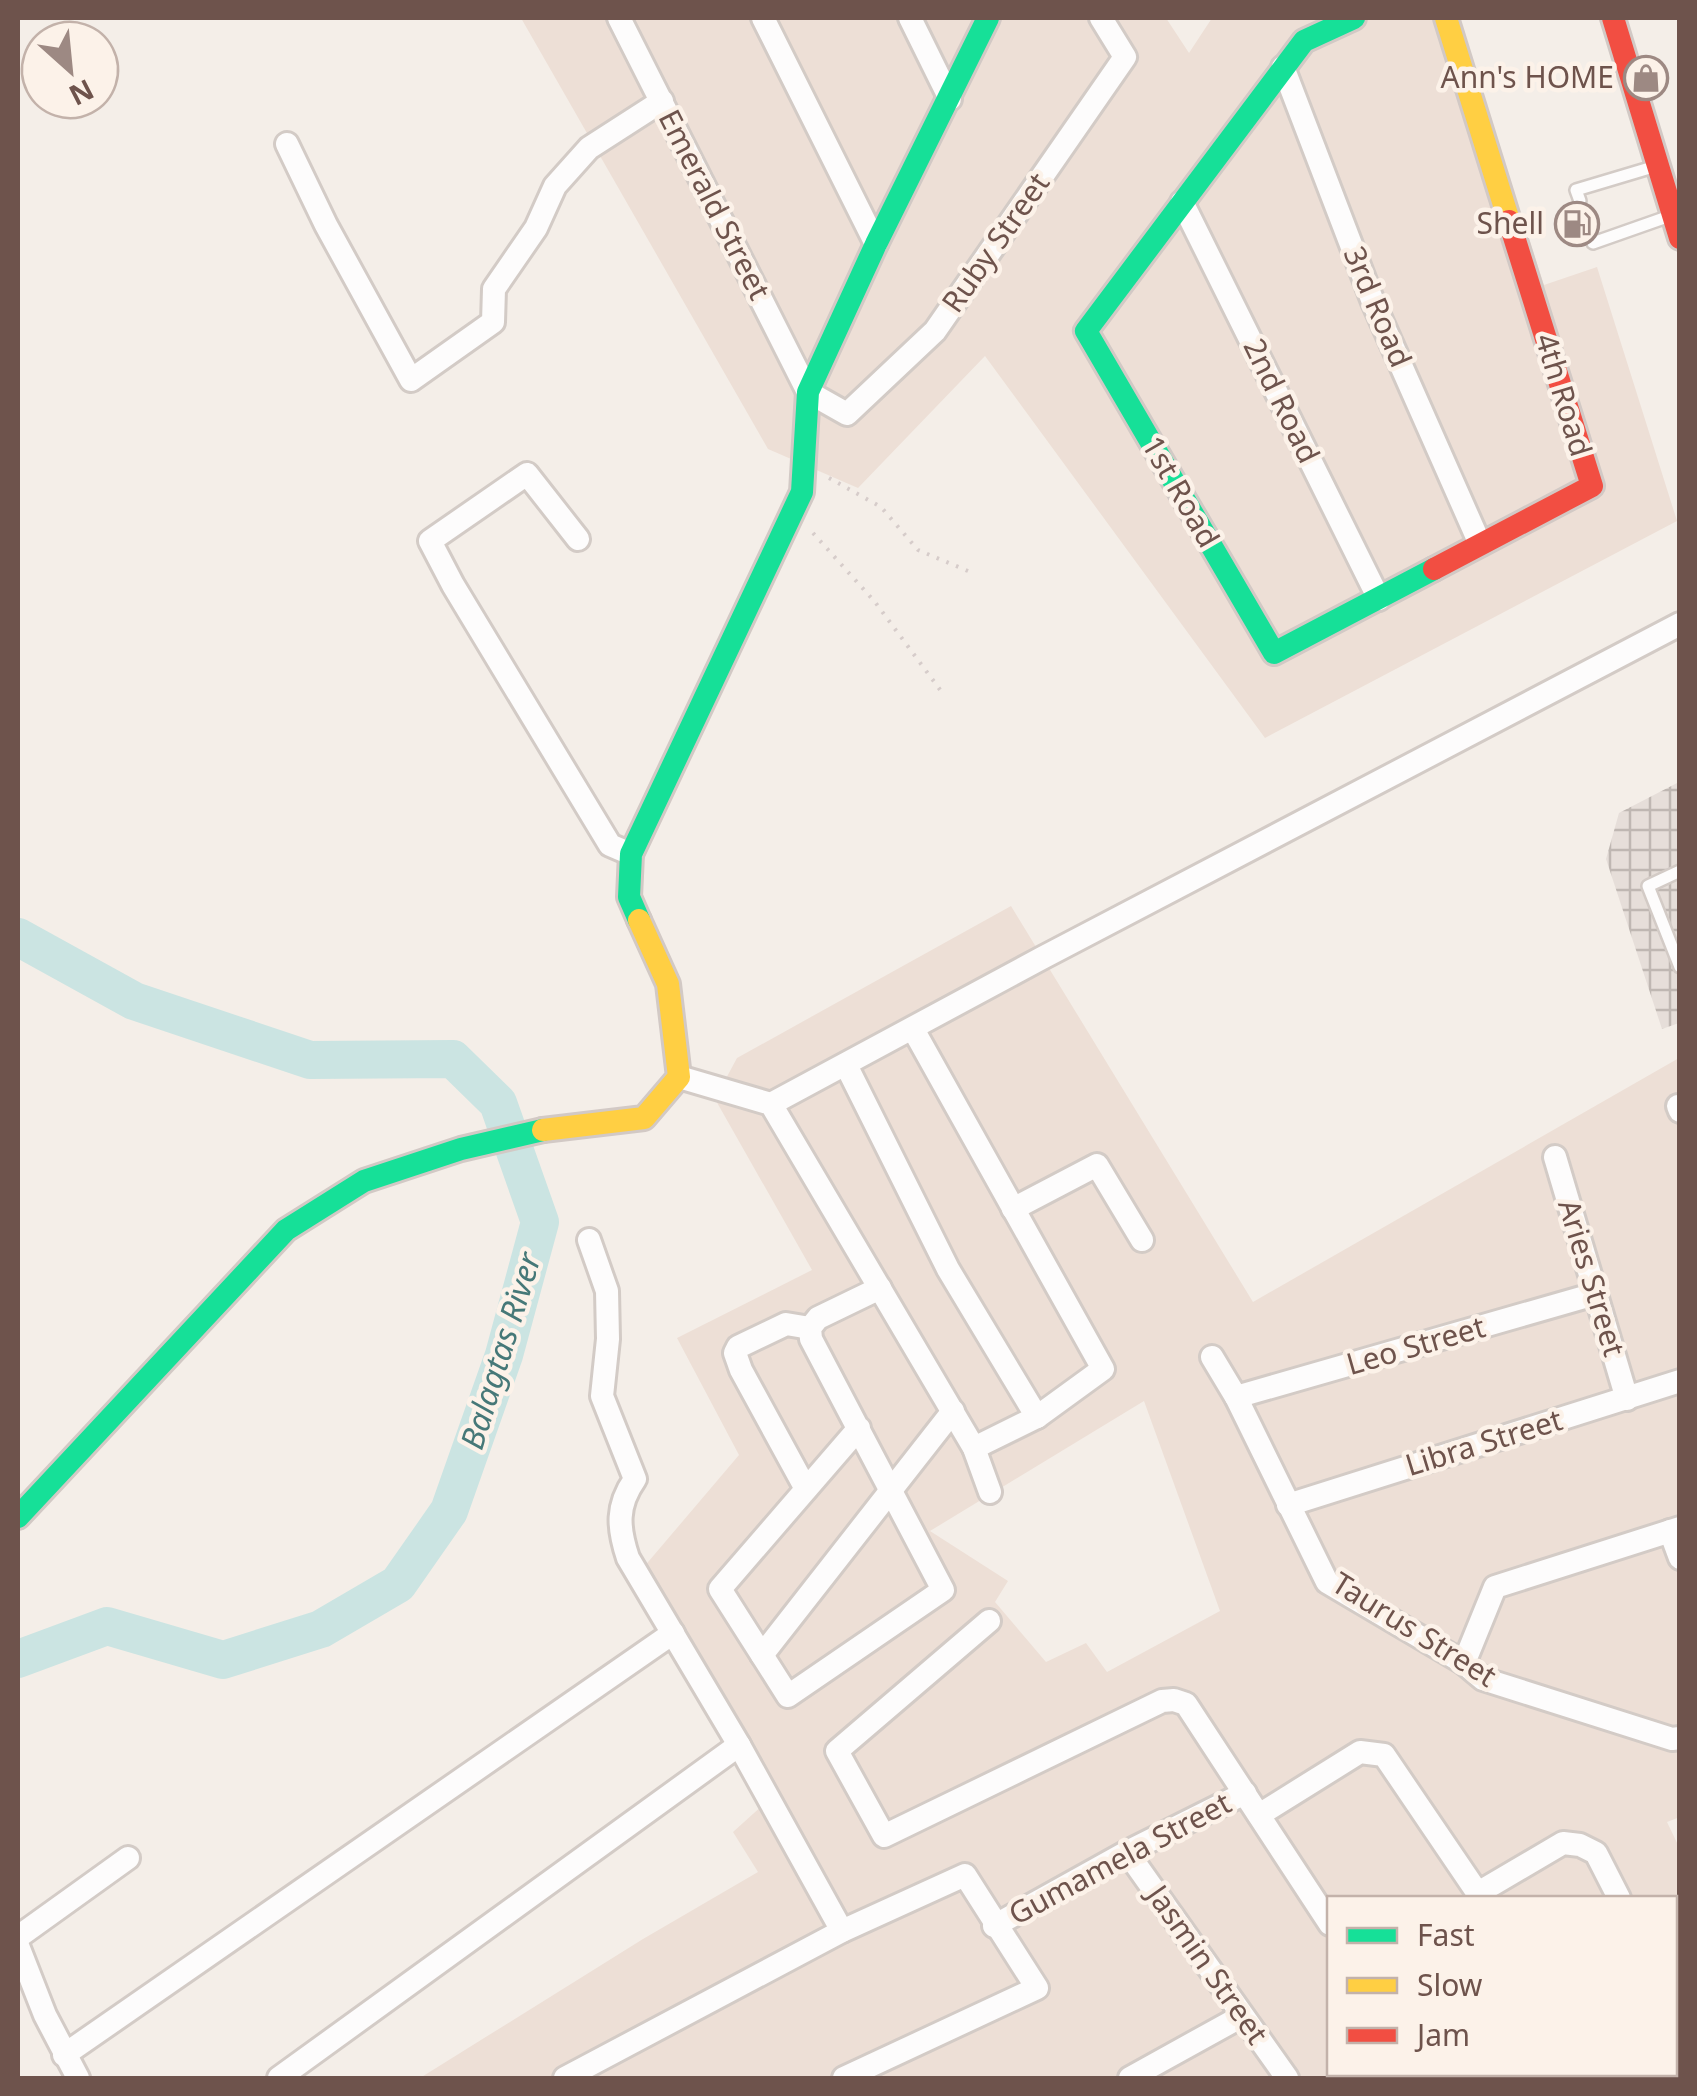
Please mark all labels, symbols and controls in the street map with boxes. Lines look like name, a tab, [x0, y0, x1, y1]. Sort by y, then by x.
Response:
north arrow	[20, 20, 120, 120]
shop icon: Ann's HOME	[1623, 55, 1669, 101]
place label: Ann's HOME	[1440, 56, 1614, 97]
text: N	[63, 71, 101, 115]
street label: Emerald Street	[650, 102, 781, 306]
street label: Ruby Street	[932, 164, 1058, 320]
fuel station icon: Shell	[1554, 201, 1600, 247]
place label: Shell	[1477, 202, 1544, 243]
street label: 3rd Road	[1335, 240, 1422, 373]
street label: 4th Road	[1526, 328, 1603, 461]
street label: 2nd Road	[1235, 331, 1330, 470]
street label: 1st Road	[1133, 428, 1230, 554]
street label: Aries Street	[1549, 1194, 1636, 1361]
water label: Balagtas River	[449, 1246, 550, 1454]
street label: Leo Street	[1342, 1305, 1490, 1384]
street label: Libra Street	[1400, 1398, 1567, 1485]
street label: Taurus Street	[1325, 1562, 1505, 1696]
street label: Gumamela Street	[1001, 1782, 1238, 1934]
street label: Jasmin Street	[1137, 1874, 1278, 2052]
legend	[1327, 1896, 1677, 2076]
text: Fast	[1417, 1914, 1475, 1955]
text: Slow	[1417, 1964, 1483, 2005]
text: Jam	[1414, 2014, 1470, 2055]

